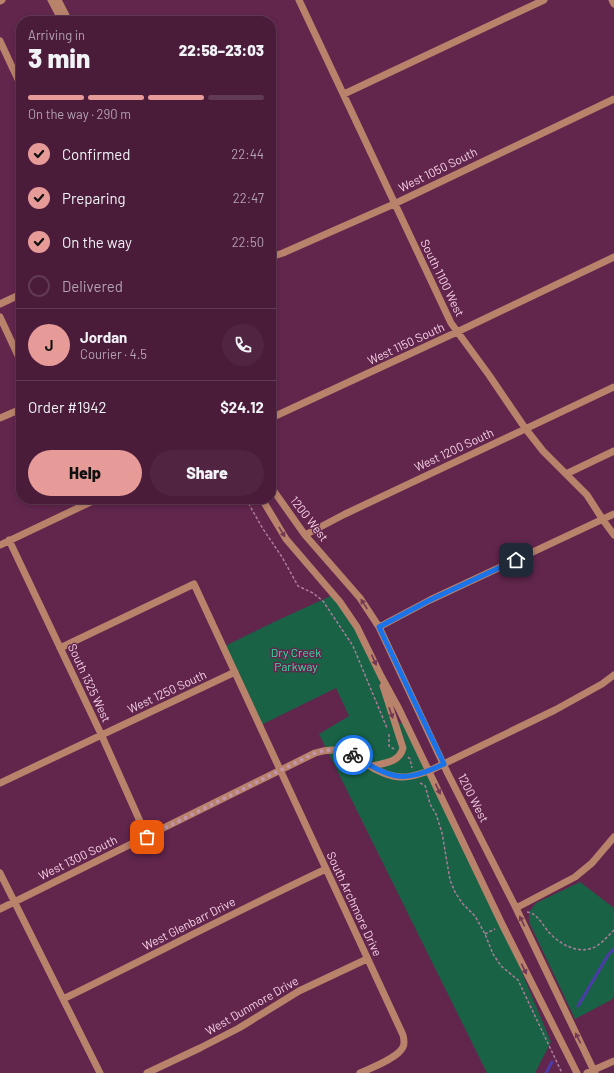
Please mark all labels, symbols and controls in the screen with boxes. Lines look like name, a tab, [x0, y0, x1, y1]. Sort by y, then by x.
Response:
text: Arriving in	[28, 27, 85, 43]
text: 22:58–23:03	[179, 41, 264, 59]
text: 3 min	[28, 42, 90, 73]
text: On the way · 290 m	[28, 106, 131, 122]
icon: check	[28, 143, 50, 165]
street label: West 1050 South	[396, 144, 479, 194]
text: Confirmed	[62, 145, 130, 163]
text: 22:44	[231, 146, 264, 162]
icon: check	[28, 187, 50, 209]
text: Preparing	[62, 189, 126, 207]
text: 22:47	[233, 190, 264, 206]
icon: check	[28, 231, 50, 253]
text: On the way	[62, 233, 132, 251]
text: 22:50	[232, 234, 264, 250]
street label: South 1100 West	[418, 237, 468, 318]
text: Delivered	[62, 277, 123, 295]
street label: West 1150 South	[365, 319, 446, 367]
button: phone	[222, 324, 264, 366]
text: Jordan	[80, 328, 127, 346]
text: J	[45, 336, 53, 354]
text: Courier · 4.5	[80, 346, 147, 362]
text: Order #1942	[28, 398, 107, 416]
text: $24.12	[220, 398, 264, 416]
street label: West 1200 South	[412, 425, 496, 474]
button: Help	[28, 450, 142, 496]
button: Share	[150, 450, 264, 496]
street label: 1200 West	[288, 493, 332, 544]
one-way arrow	[279, 526, 286, 538]
pin	[499, 543, 533, 577]
icon: home	[505, 549, 527, 571]
one-way arrow	[360, 599, 368, 609]
street label: South 1325 West	[66, 641, 114, 724]
park label: Dry Creek Parkway	[271, 645, 321, 673]
one-way arrow	[371, 655, 377, 666]
street label: West 1250 South	[125, 667, 208, 716]
one-way arrow	[389, 708, 395, 720]
courier	[333, 735, 373, 775]
icon: bike	[342, 744, 364, 766]
street label: 1200 West	[456, 771, 492, 824]
one-way arrow	[435, 783, 441, 795]
pin	[130, 820, 164, 854]
icon: bag	[136, 826, 158, 848]
street label: West 1300 South	[36, 832, 119, 882]
street label: South Archmore Drive	[325, 849, 385, 958]
street label: West Glenbarr Drive	[140, 894, 237, 953]
one-way arrow	[519, 915, 525, 926]
one-way arrow	[521, 964, 527, 975]
street label: West Dunmore Drive	[202, 973, 301, 1037]
one-way arrow	[575, 1032, 581, 1043]

